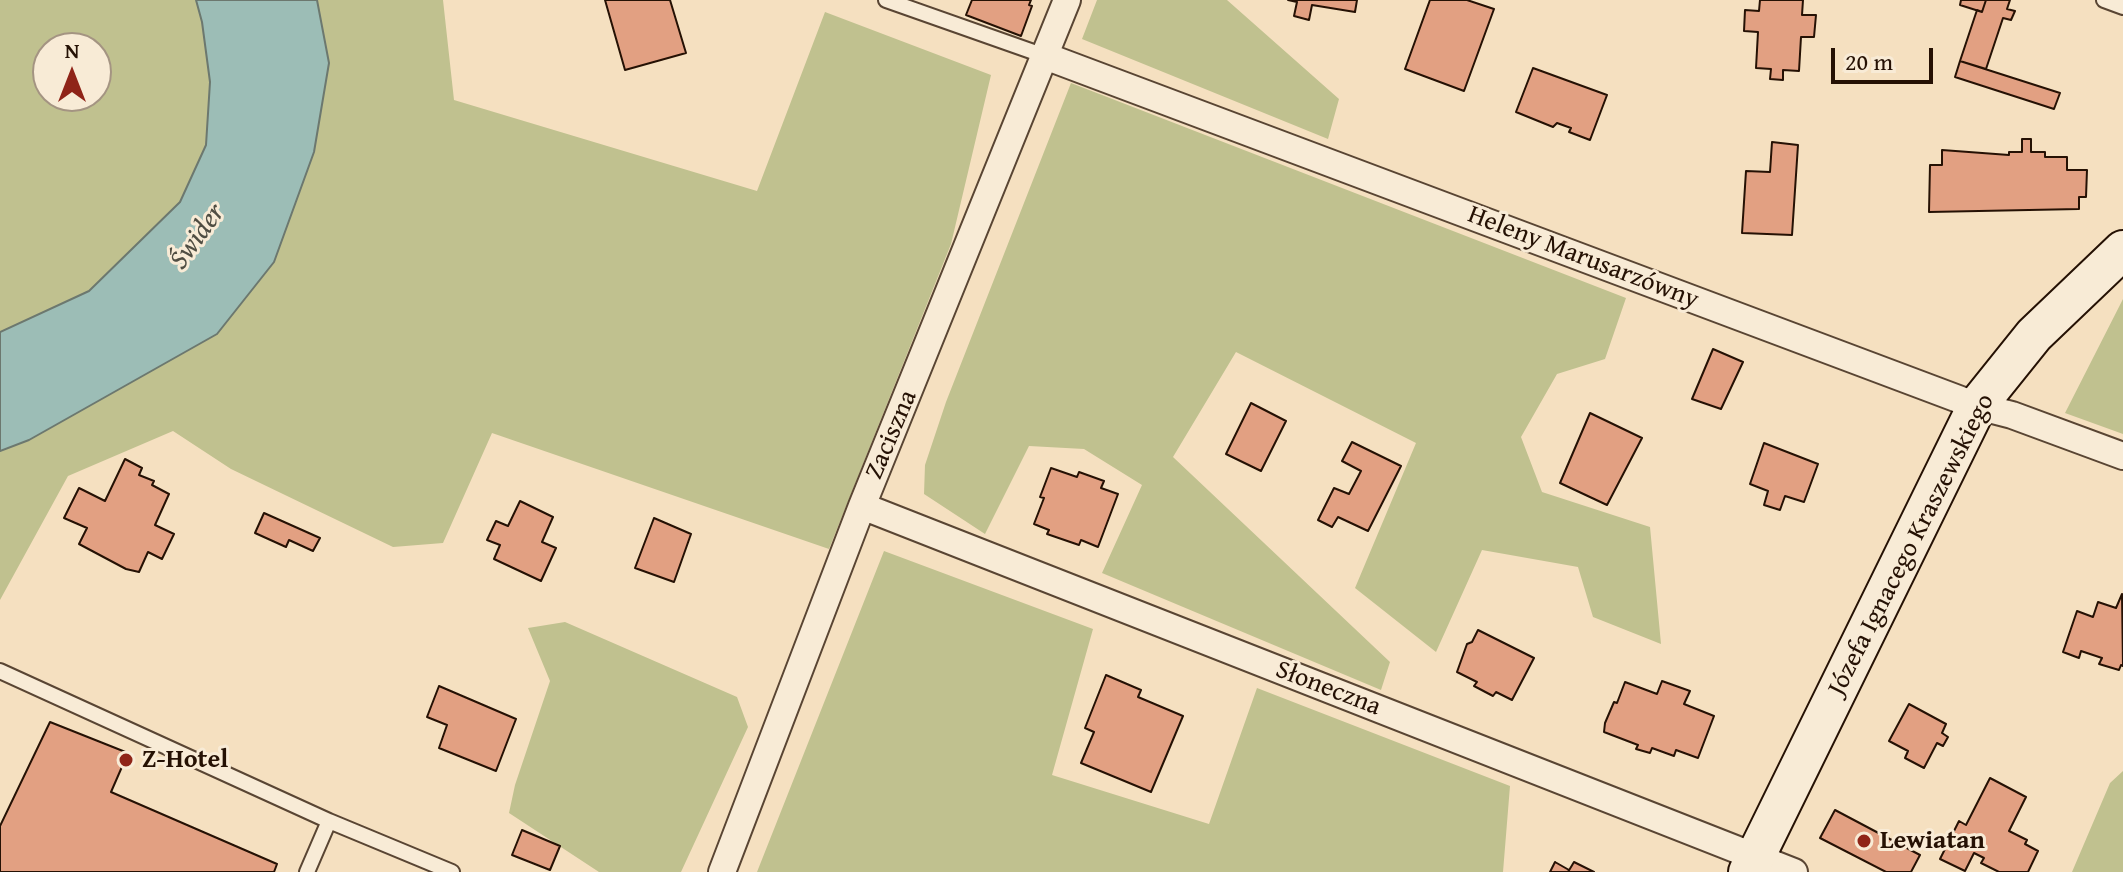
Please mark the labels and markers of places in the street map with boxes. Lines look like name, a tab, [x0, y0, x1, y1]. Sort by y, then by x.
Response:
place label: Z-Hotel	[142, 744, 228, 776]
marker: Z-Hotel	[117, 751, 135, 769]
place label: Lewiatan	[1880, 825, 1985, 857]
marker: Lewiatan	[1855, 832, 1873, 850]

